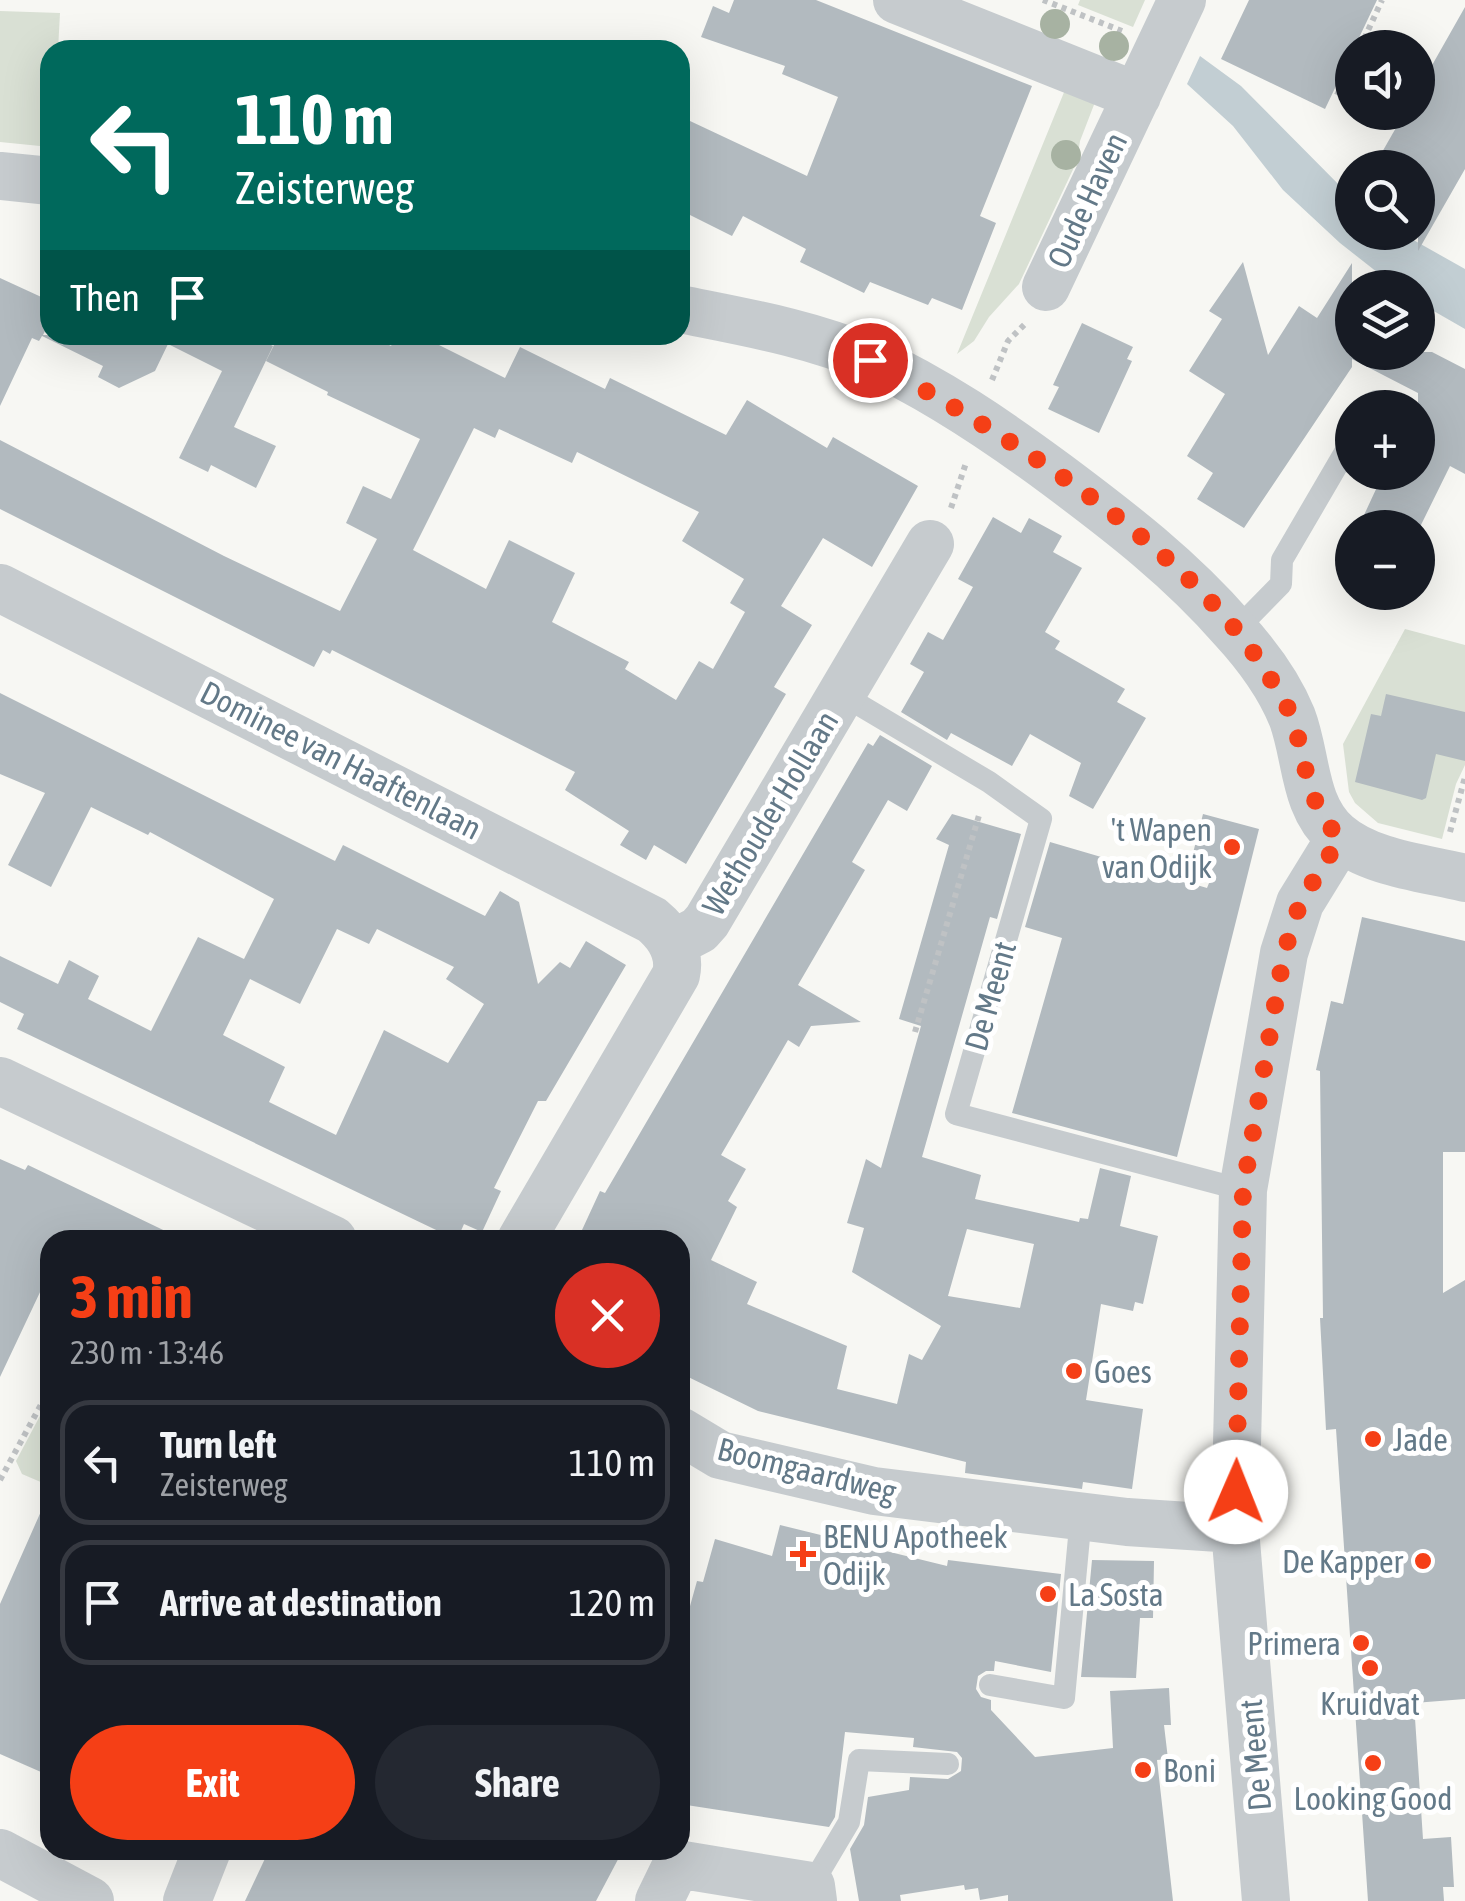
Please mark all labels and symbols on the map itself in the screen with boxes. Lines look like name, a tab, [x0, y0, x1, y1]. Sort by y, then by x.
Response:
street label: Oude Haven	[1040, 127, 1134, 273]
pin	[828, 318, 913, 403]
street label: Dominee van Haaftenlaan	[195, 673, 487, 847]
street label: Wethouder Hollaan	[695, 704, 845, 922]
place label: 't Wapen van Odijk	[1102, 811, 1212, 885]
marker: 't Wapen van Odijk	[1221, 836, 1243, 858]
street label: De Meent	[957, 937, 1023, 1055]
place label: Goes	[1094, 1353, 1152, 1390]
marker: Goes	[1063, 1360, 1085, 1382]
place label: Jade	[1393, 1421, 1448, 1458]
marker: Jade	[1362, 1428, 1384, 1450]
street label: Boomgaardweg	[714, 1430, 900, 1510]
position arrow	[1184, 1440, 1288, 1544]
place label: BENU Apotheek Odijk	[823, 1518, 1008, 1592]
marker: BENU Apotheek Odijk	[792, 1543, 814, 1565]
place label: De Kapper	[1282, 1543, 1404, 1580]
marker: De Kapper	[1412, 1550, 1434, 1572]
place label: La Sosta	[1068, 1576, 1164, 1613]
marker: La Sosta	[1037, 1583, 1059, 1605]
place label: Primera	[1247, 1625, 1341, 1662]
marker: Primera	[1350, 1632, 1372, 1654]
marker: Kruidvat	[1359, 1657, 1381, 1679]
place label: Kruidvat	[1320, 1685, 1420, 1722]
street label: De Meent	[1232, 1698, 1278, 1812]
place label: Boni	[1163, 1752, 1216, 1789]
marker: Looking Good	[1362, 1752, 1384, 1774]
marker: Boni	[1132, 1759, 1154, 1781]
place label: Looking Good	[1294, 1780, 1452, 1817]

